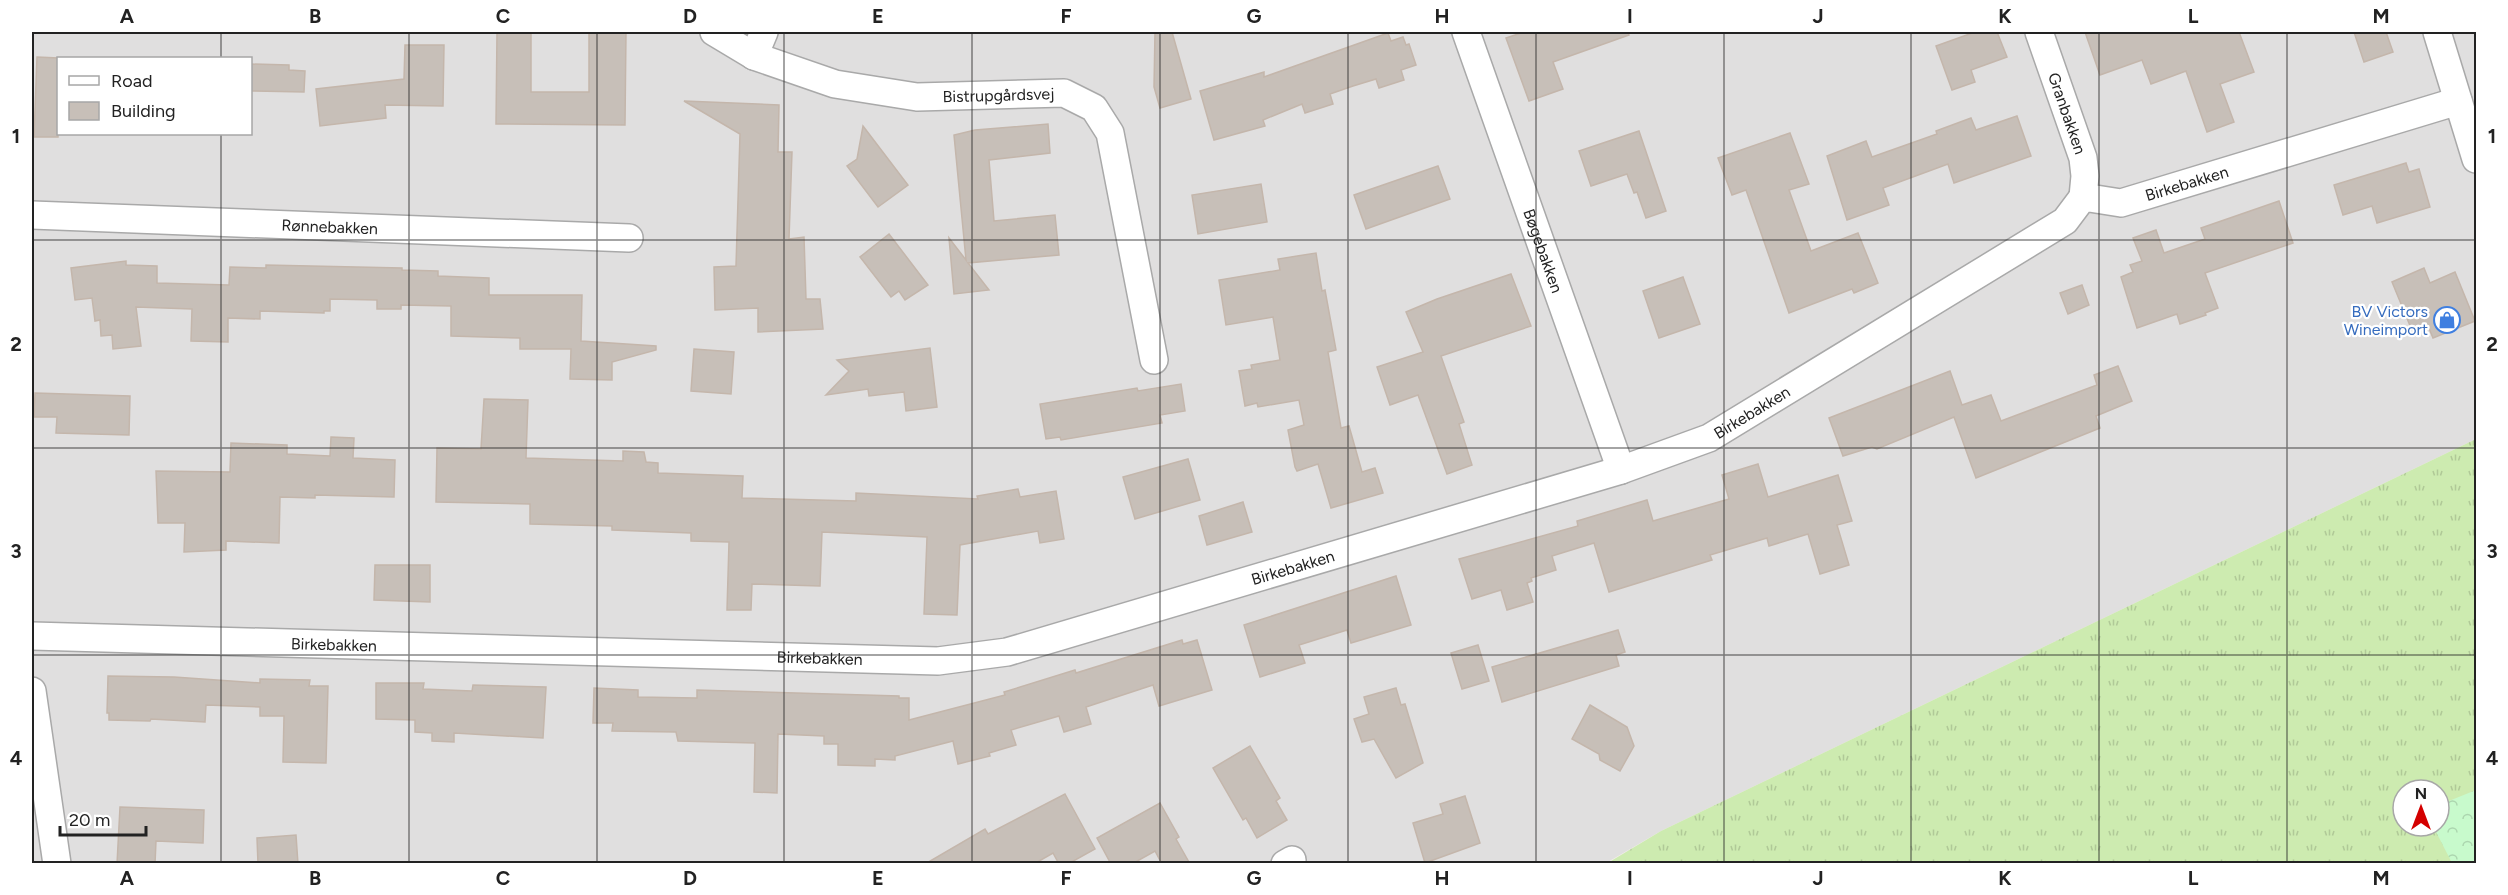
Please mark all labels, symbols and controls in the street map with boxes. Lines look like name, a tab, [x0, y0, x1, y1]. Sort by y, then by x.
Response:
text: A	[120, 4, 135, 28]
text: B	[309, 4, 321, 28]
text: C	[496, 4, 510, 28]
text: D	[683, 4, 697, 28]
text: E	[872, 4, 884, 28]
text: F	[1060, 4, 1072, 28]
text: G	[1247, 4, 1262, 28]
text: H	[1435, 4, 1450, 28]
text: I	[1627, 4, 1633, 28]
text: J	[1812, 4, 1824, 28]
text: K	[1998, 4, 2012, 28]
text: L	[2188, 4, 2199, 28]
text: M	[2372, 4, 2390, 28]
legend	[57, 57, 252, 135]
text: Road	[111, 70, 152, 92]
street label: Granbakken	[2044, 70, 2090, 157]
street label: Bistrupgårdsvej	[942, 84, 1055, 106]
text: Building	[111, 100, 176, 122]
text: 1	[12, 124, 20, 148]
text: 1	[2488, 124, 2496, 148]
street label: Birkebakken	[2143, 162, 2231, 205]
street label: Bøgebakken	[1519, 206, 1567, 295]
street label: Rønnebakken	[281, 216, 378, 238]
place label: BV Victors Wineimport	[2344, 302, 2428, 339]
shop icon: BV Victors Wineimport	[2432, 305, 2462, 335]
text: 2	[10, 332, 22, 356]
text: 2	[2486, 332, 2498, 356]
street label: Birkebakken	[1710, 382, 1794, 443]
text: 3	[10, 539, 22, 563]
text: 3	[2486, 539, 2498, 563]
street label: Birkebakken	[1249, 546, 1337, 589]
street label: Birkebakken	[291, 634, 377, 656]
street label: Birkebakken	[777, 648, 863, 669]
text: 4	[10, 746, 23, 770]
text: 4	[2486, 746, 2499, 770]
north arrow	[2391, 778, 2451, 838]
text: N	[2415, 784, 2427, 803]
scale bar	[60, 799, 146, 837]
text: 20 m	[69, 809, 110, 831]
text: A	[120, 866, 135, 890]
text: B	[309, 866, 321, 890]
text: C	[496, 866, 510, 890]
text: D	[683, 866, 697, 890]
text: E	[872, 866, 884, 890]
text: F	[1060, 866, 1072, 890]
text: G	[1247, 866, 1262, 890]
text: H	[1435, 866, 1450, 890]
text: I	[1627, 866, 1633, 890]
text: J	[1812, 866, 1824, 890]
text: K	[1998, 866, 2012, 890]
text: L	[2188, 866, 2199, 890]
text: M	[2372, 866, 2390, 890]

